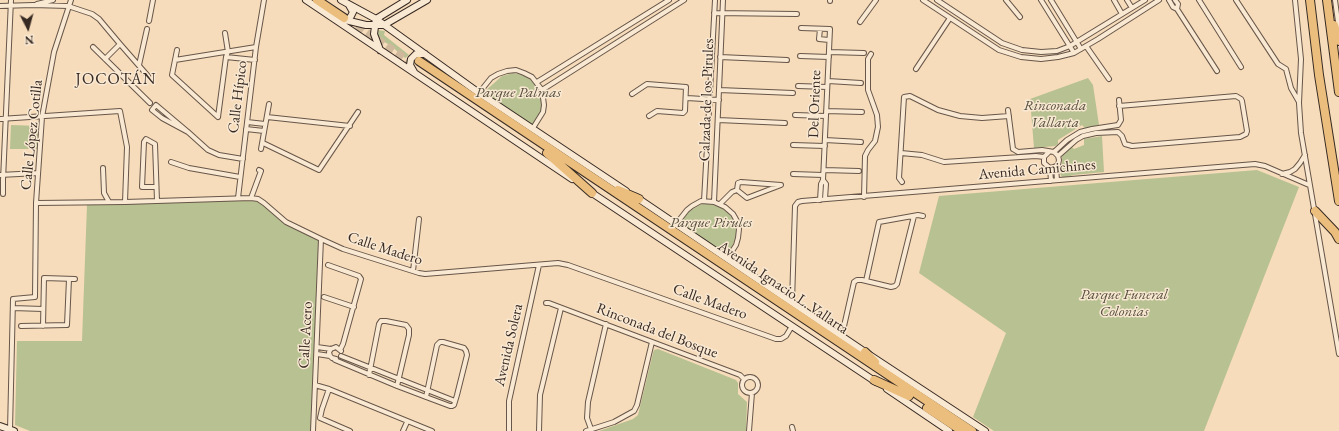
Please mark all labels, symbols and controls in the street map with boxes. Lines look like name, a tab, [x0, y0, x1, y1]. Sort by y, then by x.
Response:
north arrow	[8, 8, 48, 48]
text: N	[24, 33, 34, 47]
street label: Calzada de los Pirules	[696, 38, 718, 162]
street label: Calle Hípico	[225, 60, 251, 134]
district label: JOCOTÁN	[76, 70, 156, 90]
street label: Del Oriente	[805, 70, 825, 138]
street label: Calle López Cotilla	[17, 79, 47, 191]
park label: Parque Palmas	[475, 84, 561, 102]
park label: Rinconada Vallarta	[1024, 97, 1086, 132]
street label: Avenida Camichines	[978, 156, 1096, 184]
park label: Parque Pirules	[670, 214, 752, 232]
street label: Calle Madero	[345, 228, 425, 270]
street label: Avenida Ignacio L. Vallarta	[714, 237, 852, 339]
street label: Calle Madero	[670, 280, 750, 324]
park label: Parque Funeral Colonias	[1080, 286, 1168, 321]
street label: Rinconada del Bosque	[594, 300, 720, 362]
street label: Calle Acero	[295, 301, 317, 369]
street label: Avenida Solera	[491, 302, 527, 388]

